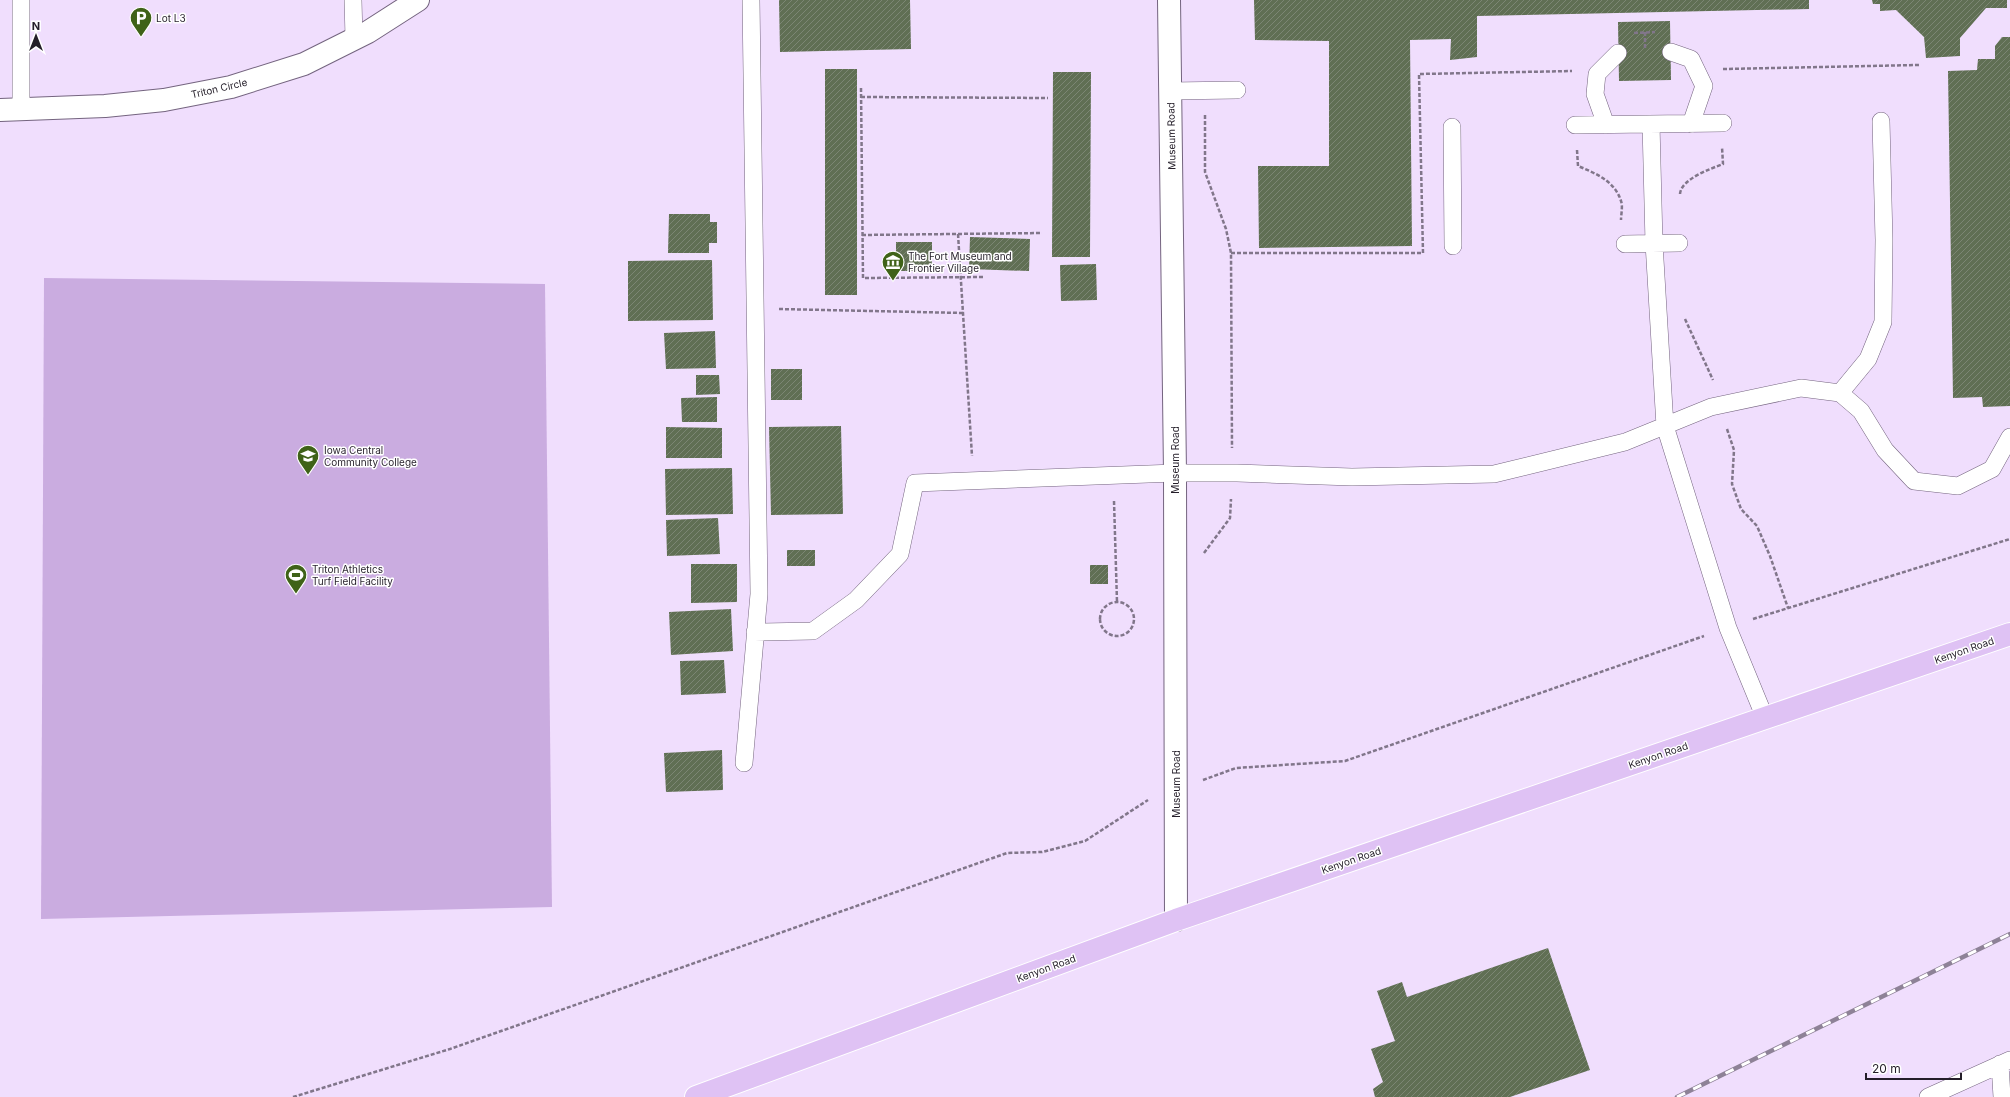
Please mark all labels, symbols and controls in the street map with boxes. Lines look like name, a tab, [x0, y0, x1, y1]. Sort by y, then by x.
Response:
parking icon: Lot L3	[128, 5, 154, 38]
place label: Lot L3	[156, 12, 186, 24]
north arrow	[16, 16, 56, 56]
text: N	[32, 19, 40, 33]
street label: Triton Circle	[190, 76, 248, 100]
street label: Museum Road	[1164, 102, 1178, 170]
museum icon: The Fort Museum and Frontier Village	[880, 249, 906, 282]
place label: The Fort Museum and Frontier Village	[908, 250, 1012, 274]
street label: Museum Road	[1169, 426, 1181, 494]
school or university icon: Iowa Central Community College	[295, 443, 321, 476]
place label: Iowa Central Community College	[324, 444, 417, 468]
sports icon: Triton Athletics Turf Field Facility	[283, 562, 309, 595]
place label: Triton Athletics Turf Field Facility	[312, 563, 393, 587]
street label: Kenyon Road	[1933, 634, 1995, 666]
street label: Kenyon Road	[1627, 739, 1689, 771]
street label: Museum Road	[1170, 750, 1182, 818]
street label: Kenyon Road	[1320, 844, 1382, 876]
street label: Kenyon Road	[1015, 952, 1077, 984]
scale bar	[1866, 1055, 1961, 1081]
text: 20 m	[1872, 1061, 1901, 1076]

